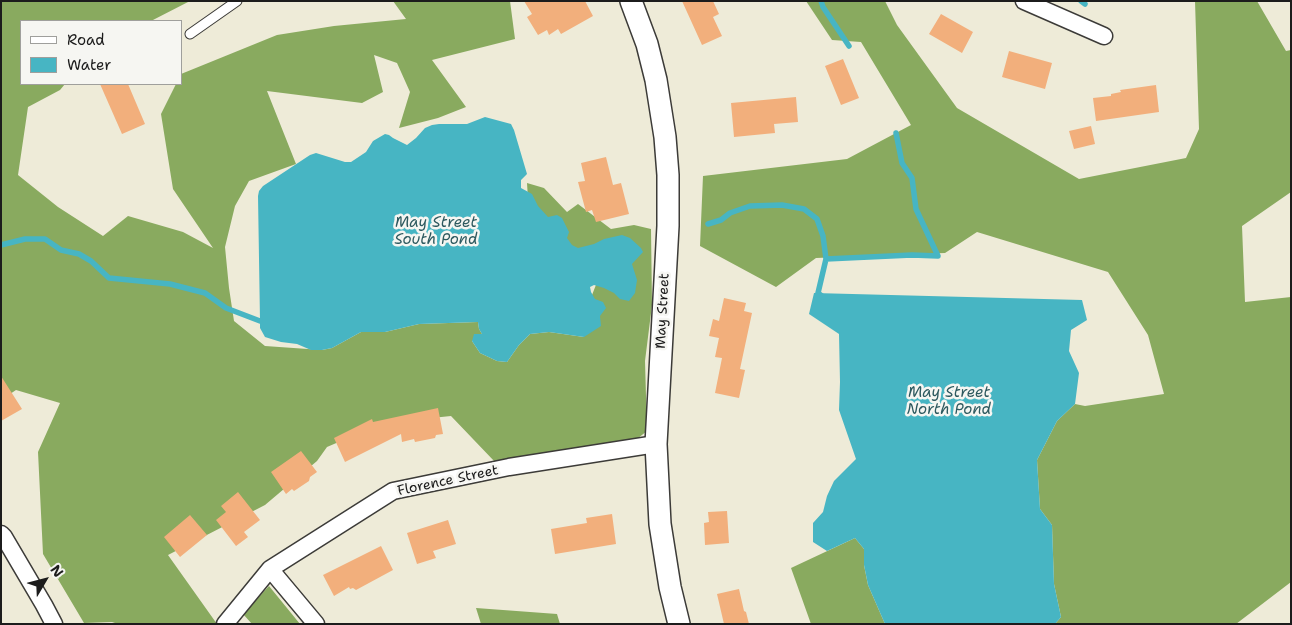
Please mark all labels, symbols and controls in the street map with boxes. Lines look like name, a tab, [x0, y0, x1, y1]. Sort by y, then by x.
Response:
legend	[20, 20, 182, 85]
text: Road	[67, 30, 105, 50]
text: Water	[67, 55, 111, 75]
water label: May Street South Pond	[394, 214, 478, 249]
street label: May Street	[653, 273, 673, 349]
water label: May Street North Pond	[907, 384, 991, 419]
street label: Florence Street	[396, 462, 500, 500]
north arrow	[20, 555, 70, 605]
text: N	[46, 561, 68, 581]

